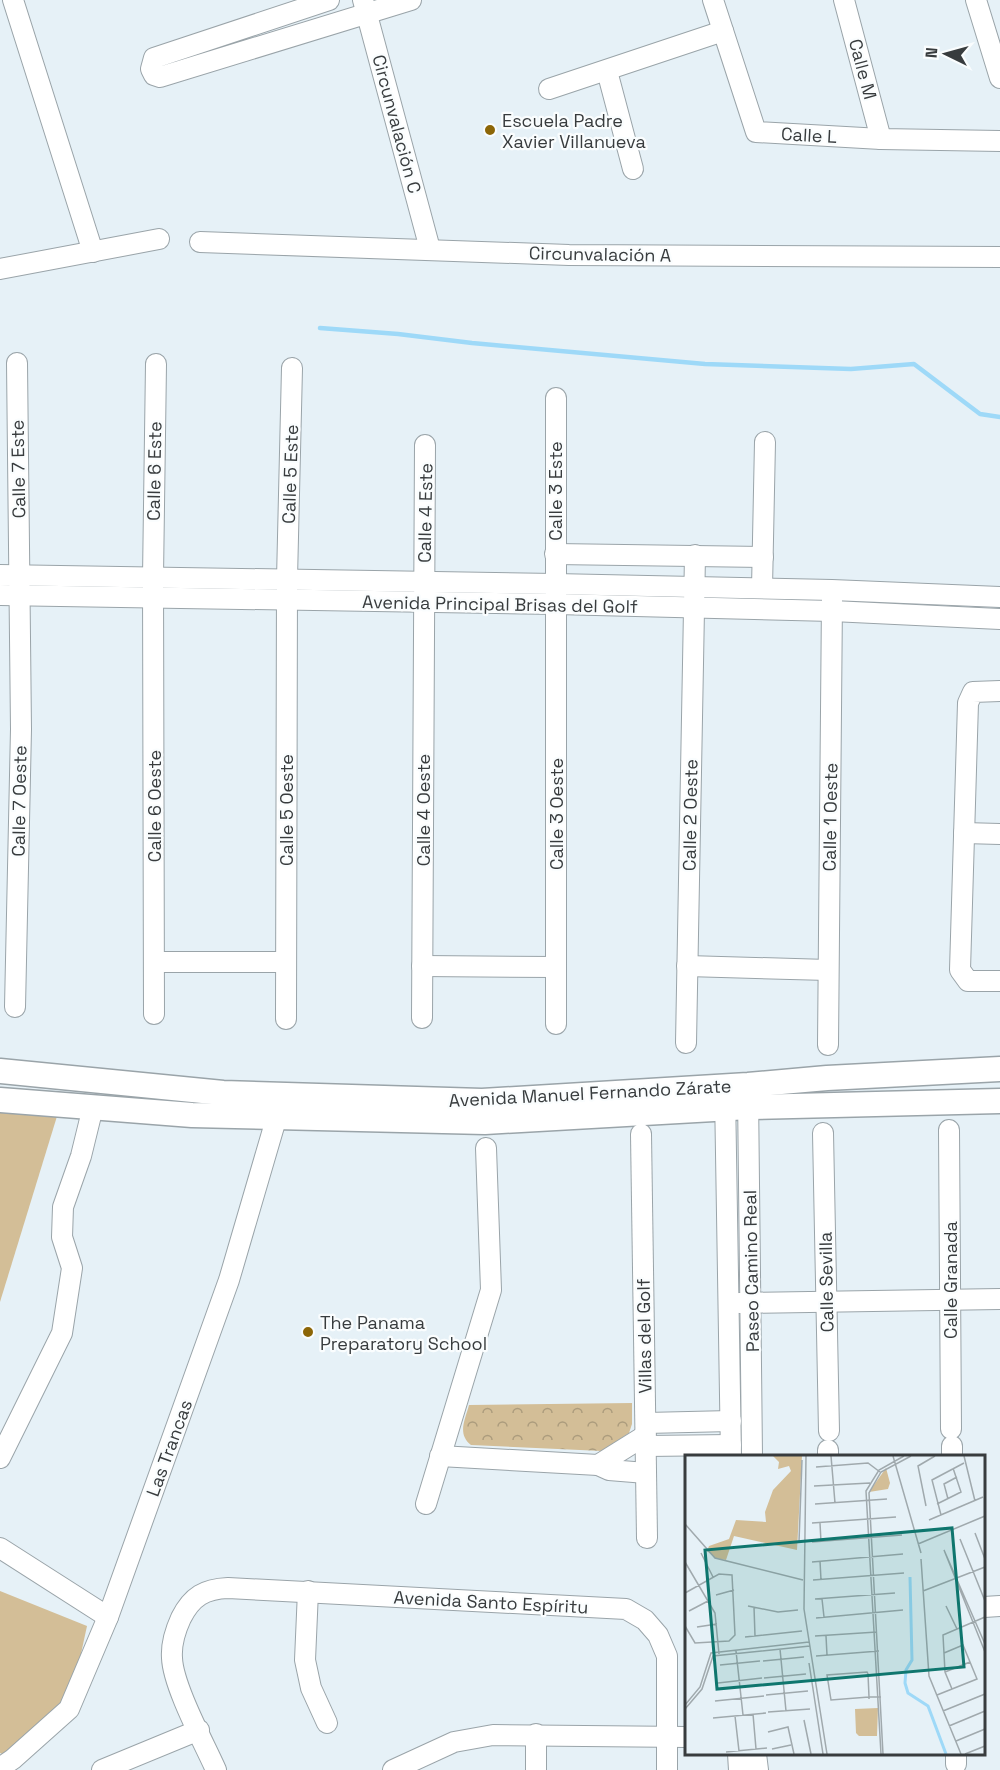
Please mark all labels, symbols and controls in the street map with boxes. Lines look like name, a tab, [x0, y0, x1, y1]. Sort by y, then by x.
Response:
north arrow	[916, 24, 976, 84]
street label: Calle M	[844, 36, 882, 102]
text: N	[921, 46, 942, 59]
street label: Circunvalación C	[367, 52, 427, 196]
place label: Escuela Padre Xavier Villanueva	[502, 109, 646, 153]
street label: Calle L	[781, 122, 838, 148]
marker: Escuela Padre Xavier Villanueva	[483, 123, 497, 137]
street label: Circunvalación A	[529, 241, 671, 267]
street label: Calle 7 Este	[6, 419, 30, 519]
street label: Calle 6 Este	[142, 421, 166, 521]
street label: Calle 5 Este	[277, 424, 303, 524]
street label: Calle 3 Este	[544, 441, 567, 541]
street label: Calle 4 Este	[413, 463, 437, 563]
street label: Avenida Principal Brisas del Golf	[362, 590, 638, 618]
street label: Calle 7 Oeste	[7, 745, 31, 857]
street label: Calle 6 Oeste	[143, 750, 166, 862]
street label: Calle 5 Oeste	[275, 754, 298, 866]
street label: Calle 4 Oeste	[412, 754, 435, 866]
street label: Calle 3 Oeste	[545, 758, 568, 870]
street label: Calle 2 Oeste	[678, 759, 702, 871]
street label: Calle 1 Oeste	[818, 762, 842, 872]
street label: Avenida Manuel Fernando Zárate	[448, 1074, 732, 1112]
street label: Paseo Camino Real	[738, 1190, 764, 1352]
street label: Calle Granada	[939, 1221, 962, 1339]
street label: Calle Sevilla	[814, 1232, 838, 1332]
street label: Villas del Golf	[631, 1278, 657, 1394]
place label: The Panama Preparatory School	[320, 1311, 487, 1355]
marker: The Panama Preparatory School	[301, 1325, 315, 1339]
street label: Las Trancas	[141, 1396, 197, 1500]
inset map	[685, 1455, 985, 1755]
street label: Avenida Santo Espíritu	[393, 1585, 589, 1619]

